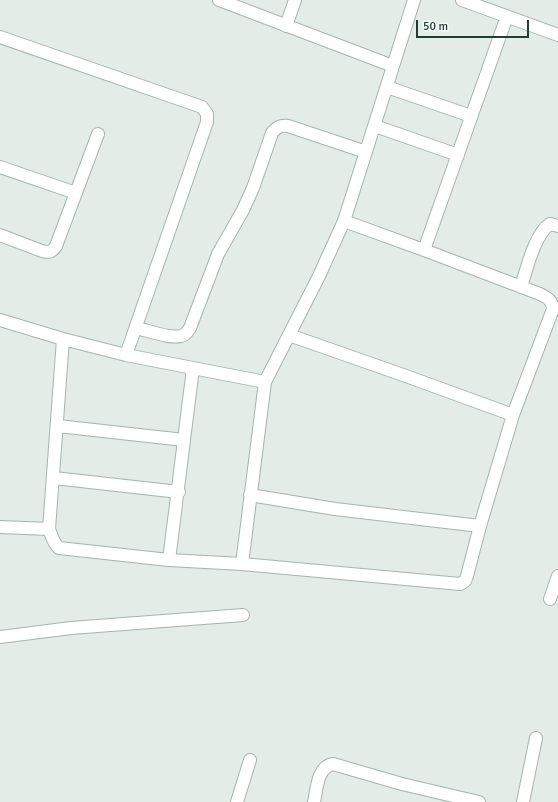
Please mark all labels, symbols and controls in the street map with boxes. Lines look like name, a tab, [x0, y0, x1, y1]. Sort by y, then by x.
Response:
scale bar	[418, 12, 531, 38]
text: 50 m	[423, 19, 448, 34]

